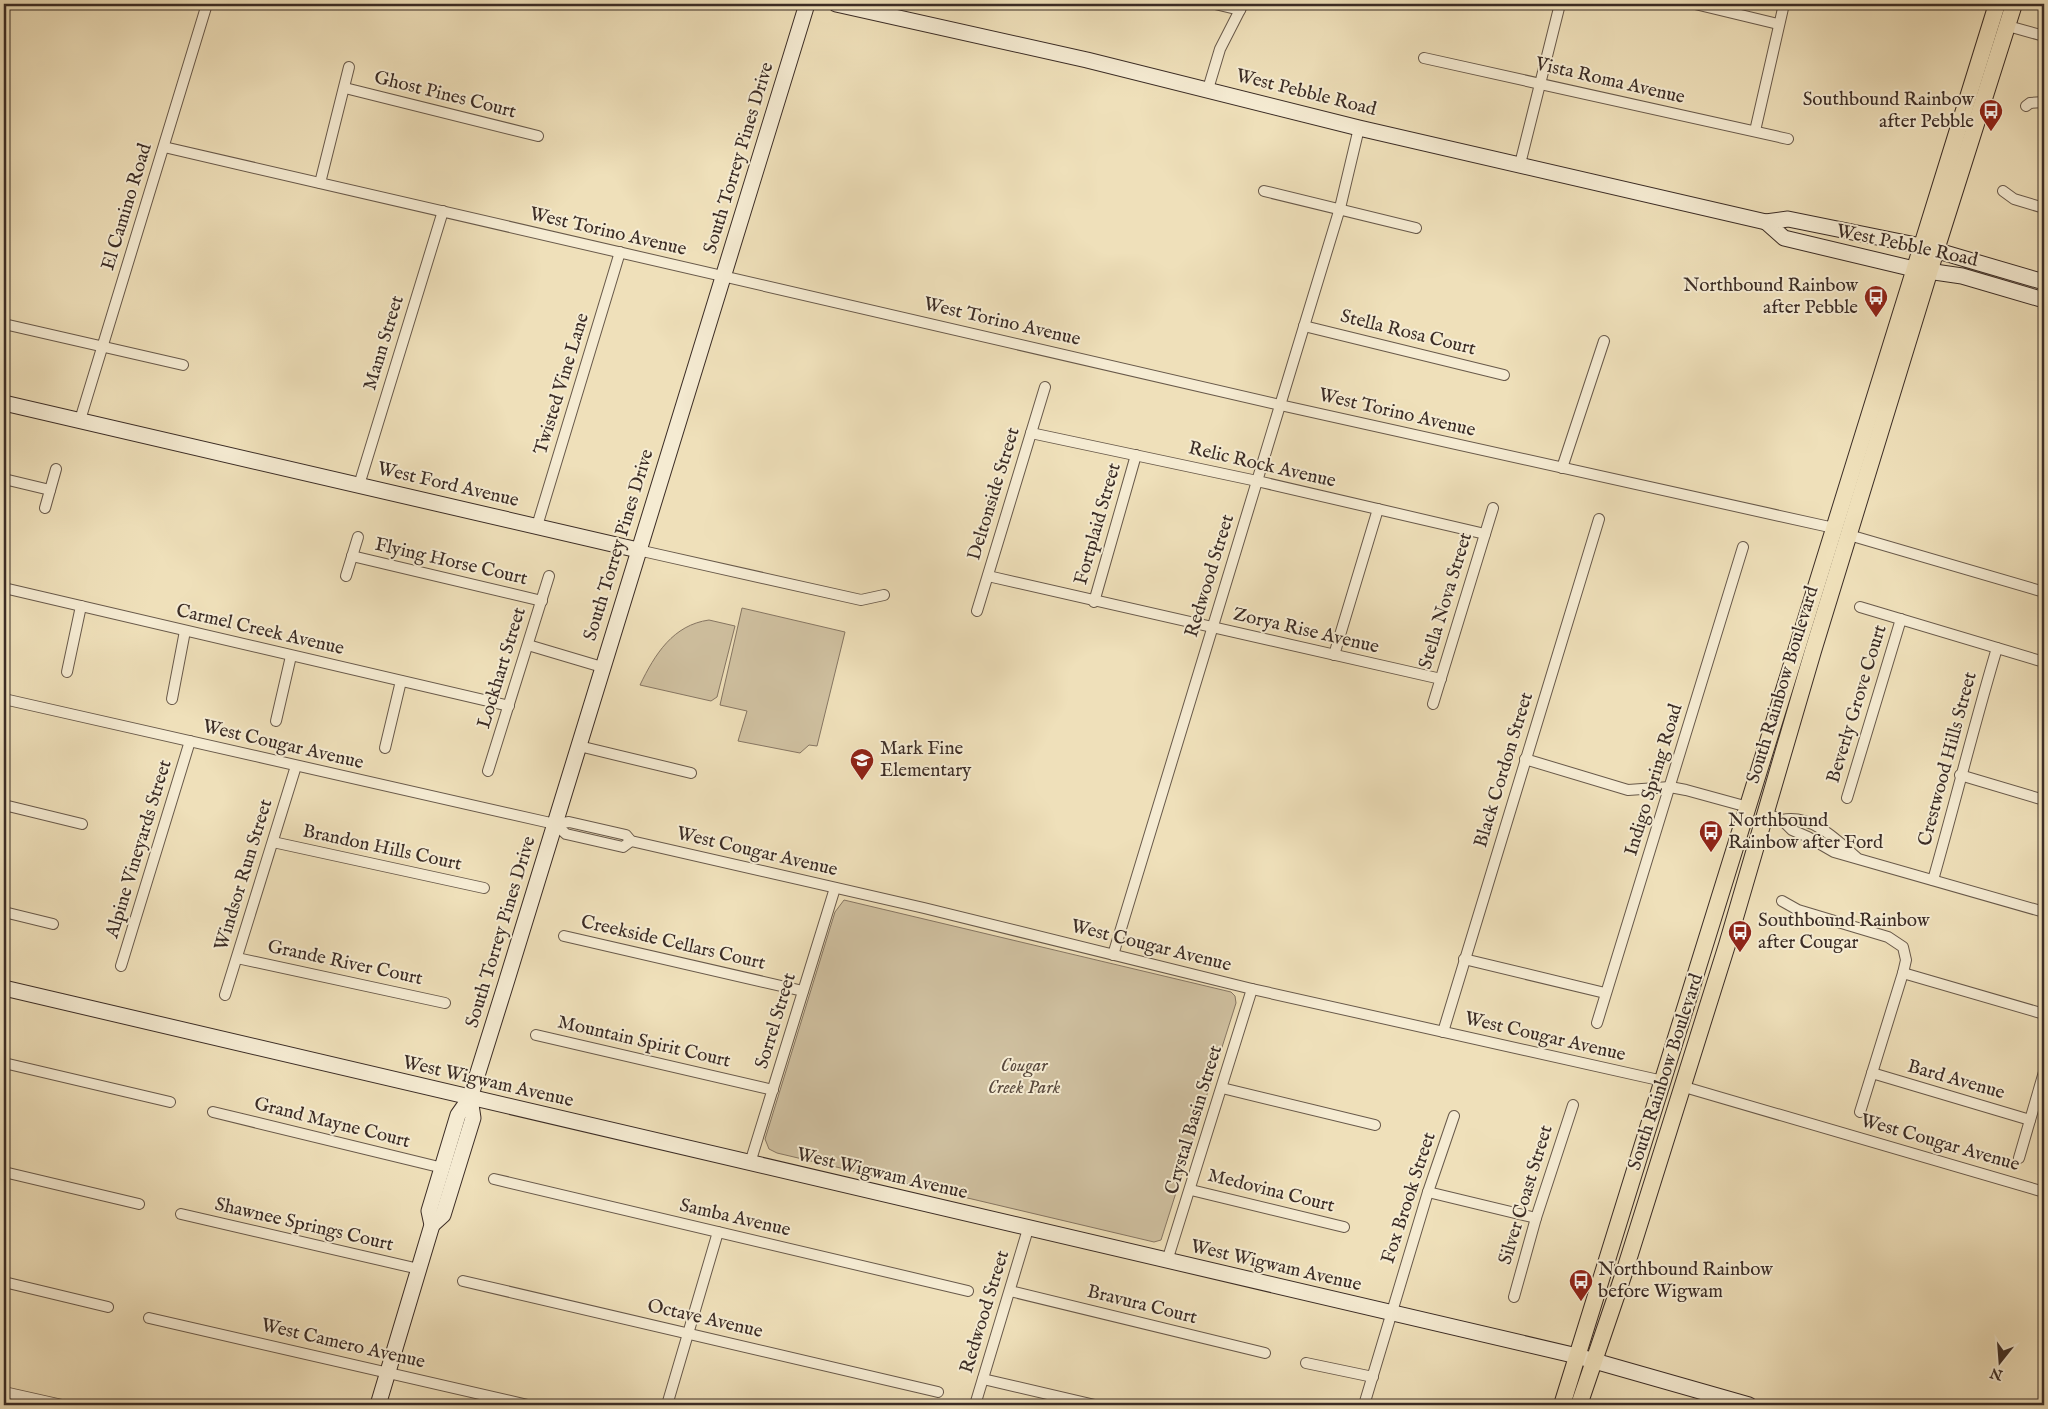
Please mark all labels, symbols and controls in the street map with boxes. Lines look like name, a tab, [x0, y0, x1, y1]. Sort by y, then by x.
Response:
street label: Vista Roma Avenue	[1532, 52, 1687, 110]
street label: South Torrey Pines Drive	[698, 59, 780, 257]
street label: West Pebble Road	[1233, 64, 1380, 122]
street label: Ghost Pines Court	[371, 66, 519, 124]
place label: Southbound Rainbow after Pebble	[1803, 88, 1975, 134]
bus stop icon: Southbound Rainbow after Pebble	[1978, 98, 2004, 132]
street label: El Camino Road	[96, 140, 158, 273]
street label: West Torino Avenue	[527, 202, 689, 262]
street label: West Pebble Road	[1834, 219, 1981, 273]
place label: Northbound Rainbow after Pebble	[1683, 274, 1859, 320]
bus stop icon: Northbound Rainbow after Pebble	[1863, 284, 1889, 318]
street label: Mann Street	[358, 292, 410, 393]
street label: West Torino Avenue	[921, 292, 1083, 352]
street label: Stella Rosa Court	[1338, 305, 1479, 362]
street label: Twisted Vine Lane	[529, 310, 595, 458]
street label: West Torino Avenue	[1316, 383, 1478, 443]
street label: Deltonside Street	[962, 424, 1026, 563]
street label: Relic Rock Avenue	[1186, 436, 1338, 494]
street label: South Torrey Pines Drive	[578, 446, 660, 644]
street label: West Ford Avenue	[375, 457, 521, 513]
street label: Fortplaid Street	[1069, 460, 1127, 588]
street label: Redwood Street	[1180, 511, 1240, 640]
street label: Stella Nova Street	[1414, 529, 1478, 672]
street label: Flying Horse Court	[372, 533, 530, 591]
street label: South Rainbow Boulevard	[1742, 583, 1825, 787]
street label: Carmel Creek Avenue	[174, 599, 347, 661]
street label: Zorya Rise Avenue	[1231, 603, 1382, 660]
street label: Lockhart Street	[472, 604, 532, 731]
street label: Beverly Grove Court	[1822, 622, 1893, 786]
street label: Crestwood Hills Street	[1913, 669, 1983, 849]
street label: Black Cordon Street	[1469, 689, 1539, 850]
street label: Indigo Spring Road	[1619, 700, 1689, 859]
street label: West Cougar Avenue	[200, 715, 366, 775]
place label: Mark Fine Elementary	[880, 737, 972, 783]
school or university icon: Mark Fine Elementary	[849, 747, 875, 781]
street label: Alpine Vineyards Street	[100, 756, 178, 942]
street label: Windsor Run Street	[210, 796, 279, 954]
place label: Northbound Rainbow after Ford	[1728, 809, 1884, 855]
street label: Brandon Hills Court	[300, 819, 464, 877]
bus stop icon: Northbound Rainbow after Ford	[1698, 819, 1724, 853]
street label: West Cougar Avenue	[674, 822, 840, 882]
street label: South Torrey Pines Drive	[460, 833, 542, 1031]
place label: Southbound Rainbow after Cougar	[1758, 909, 1930, 955]
street label: Creekside Cellars Court	[578, 910, 768, 976]
street label: West Cougar Avenue	[1068, 914, 1234, 978]
bus stop icon: Southbound Rainbow after Cougar	[1727, 919, 1753, 953]
street label: Grande River Court	[265, 935, 425, 991]
street label: Sorrel Street	[750, 970, 802, 1072]
street label: South Rainbow Boulevard	[1623, 970, 1709, 1173]
street label: West Cougar Avenue	[1462, 1007, 1628, 1067]
street label: Mountain Spirit Court	[555, 1010, 733, 1074]
street label: Crystal Basin Street	[1160, 1042, 1228, 1197]
street label: West Wigwam Avenue	[400, 1051, 576, 1113]
park label: Cougar Creek Park	[988, 1054, 1061, 1100]
street label: Bard Avenue	[1905, 1055, 2008, 1105]
street label: Grand Mayne Court	[251, 1092, 413, 1154]
street label: West Cougar Avenue	[1858, 1109, 2023, 1177]
street label: Silver Coast Street	[1493, 1122, 1559, 1268]
street label: Fox Brook Street	[1376, 1129, 1442, 1267]
street label: West Wigwam Avenue	[794, 1143, 970, 1205]
street label: Medovina Court	[1205, 1164, 1337, 1218]
street label: Shawnee Springs Court	[212, 1193, 396, 1257]
street label: Samba Avenue	[677, 1194, 793, 1242]
street label: West Wigwam Avenue	[1188, 1235, 1364, 1297]
street label: Redwood Street	[955, 1247, 1015, 1376]
place label: Northbound Rainbow before Wigwam	[1598, 1258, 1773, 1304]
bus stop icon: Northbound Rainbow before Wigwam	[1568, 1268, 1594, 1302]
street label: Bravura Court	[1085, 1280, 1200, 1330]
street label: Octave Avenue	[645, 1294, 765, 1344]
street label: West Camero Avenue	[259, 1313, 428, 1375]
north arrow	[1976, 1336, 2026, 1386]
text: N	[1988, 1363, 2006, 1384]

